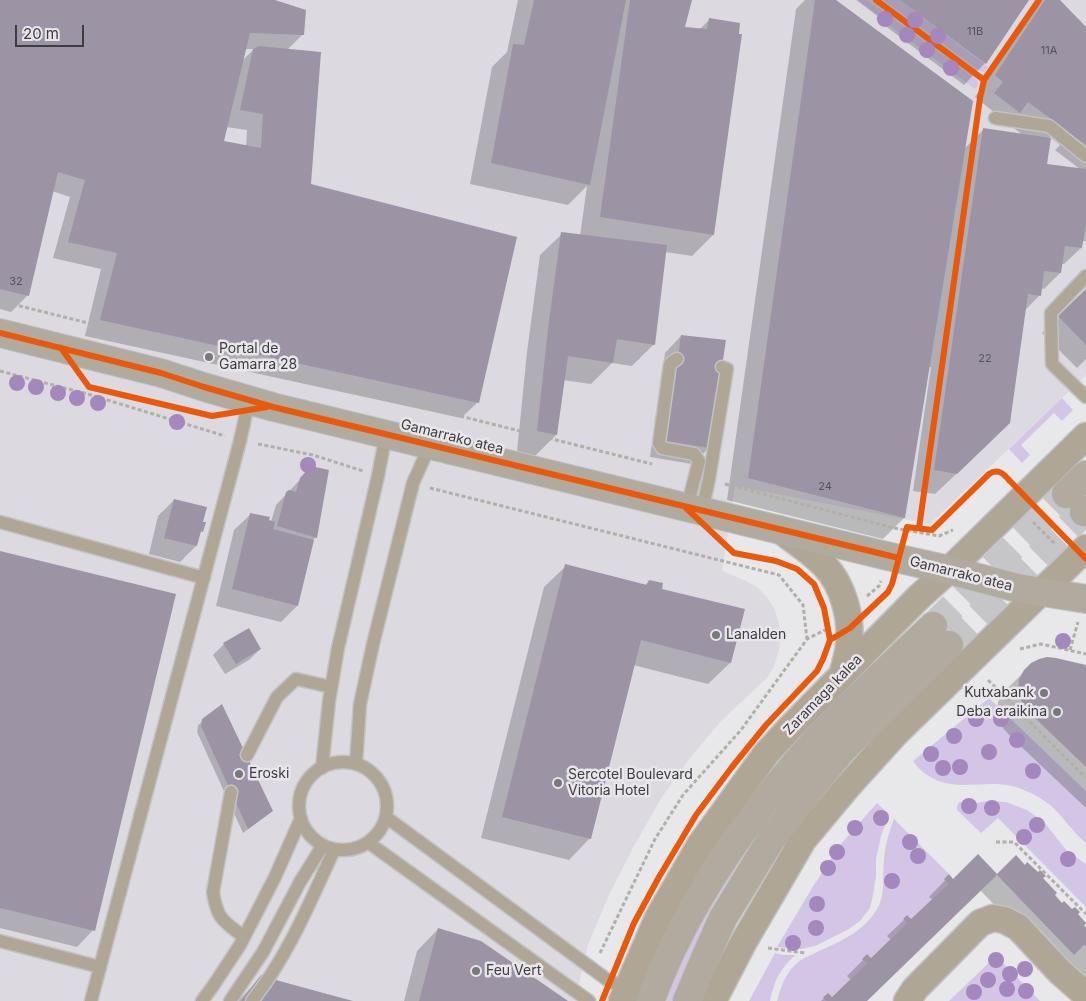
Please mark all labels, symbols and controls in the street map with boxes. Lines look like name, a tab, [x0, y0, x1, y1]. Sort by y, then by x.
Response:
scale bar	[18, 15, 86, 47]
text: 20 m	[23, 24, 59, 43]
house number: 11B	[967, 25, 983, 39]
house number: 11A	[1041, 44, 1057, 58]
house number: 32	[9, 275, 23, 289]
place label: Portal de Gamarra 28	[219, 341, 297, 374]
marker: Portal de Gamarra 28	[203, 351, 215, 363]
house number: 22	[978, 352, 992, 366]
street label: Gamarrako atea	[399, 416, 505, 458]
house number: 24	[818, 480, 832, 494]
street label: Gamarrako atea	[908, 553, 1014, 595]
place label: Lanalden	[726, 627, 786, 643]
marker: Lanalden	[710, 629, 722, 641]
street label: Zaramaga kalea	[780, 651, 866, 739]
place label: Kutxabank	[964, 685, 1034, 701]
marker: Kutxabank	[1038, 687, 1050, 699]
place label: Deba eraikina	[956, 704, 1047, 720]
marker: Deba eraikina	[1051, 706, 1063, 718]
place label: Eroski	[249, 766, 289, 782]
place label: Sercotel Boulevard Vitoria Hotel	[568, 767, 693, 800]
marker: Eroski	[233, 768, 245, 780]
marker: Sercotel Boulevard Vitoria Hotel	[552, 777, 564, 789]
place label: Feu Vert	[486, 963, 541, 979]
marker: Feu Vert	[470, 965, 482, 977]

